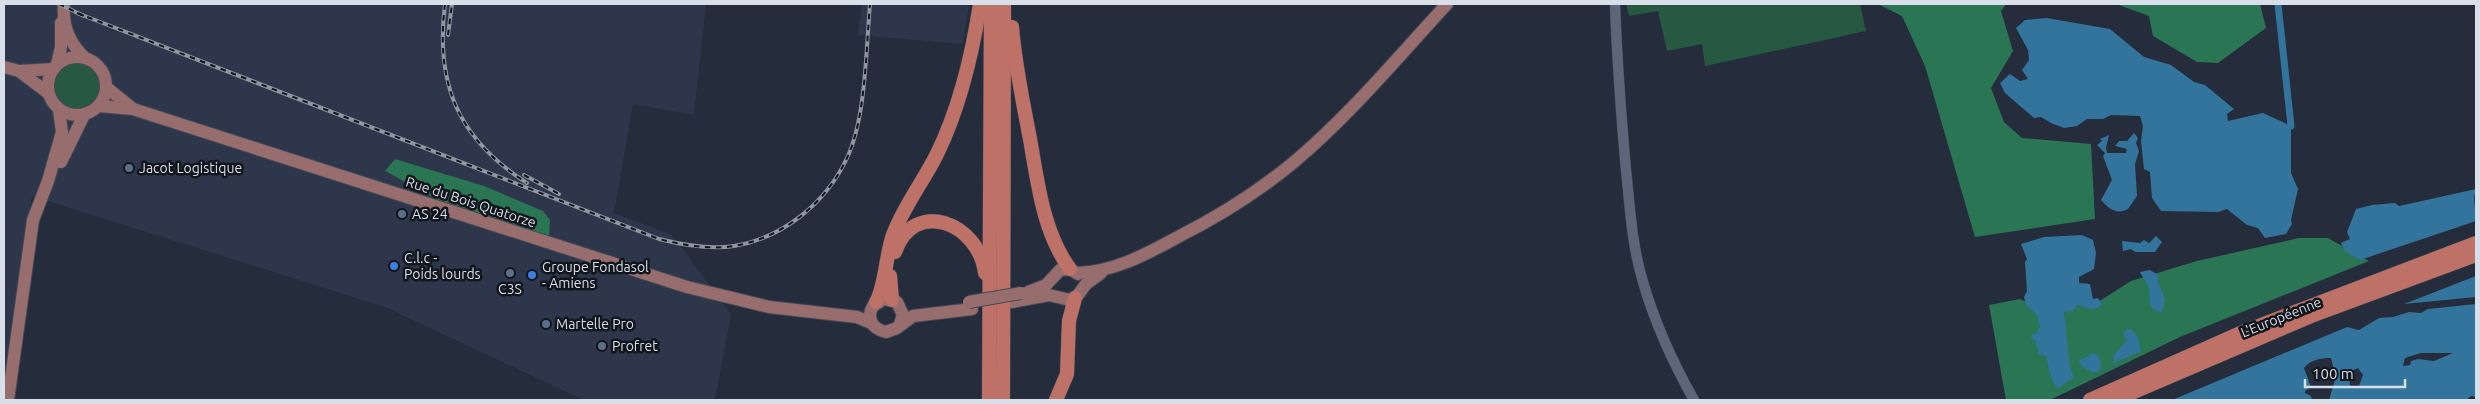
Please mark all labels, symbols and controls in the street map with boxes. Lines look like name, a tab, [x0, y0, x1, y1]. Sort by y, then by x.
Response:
place label: Jacot Logistique	[139, 160, 242, 176]
marker: Jacot Logistique	[123, 162, 135, 174]
street label: Rue du Bois Quatorze	[404, 173, 538, 231]
place label: AS 24	[412, 206, 448, 222]
marker: AS 24	[396, 208, 408, 220]
place label: C.l.c - Poids lourds	[404, 250, 481, 282]
place label: Groupe Fondasol - Amiens	[542, 259, 649, 291]
marker: C.l.c - Poids lourds	[388, 260, 400, 272]
marker: C3S	[504, 267, 516, 279]
marker: Groupe Fondasol - Amiens	[526, 269, 538, 281]
place label: C3S	[498, 281, 522, 297]
street label: L'Européenne	[2238, 294, 2324, 340]
place label: Martelle Pro	[556, 316, 634, 332]
marker: Martelle Pro	[540, 318, 552, 330]
place label: Profret	[612, 338, 658, 354]
marker: Profret	[596, 340, 608, 352]
scale bar	[2305, 356, 2405, 388]
text: 100 m	[2312, 365, 2354, 382]

